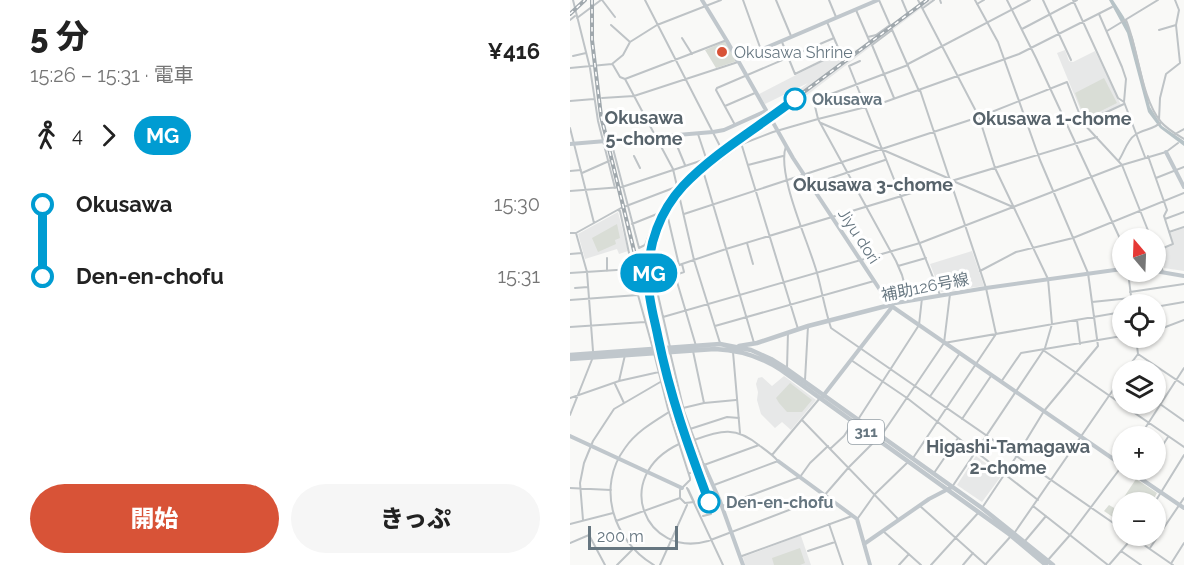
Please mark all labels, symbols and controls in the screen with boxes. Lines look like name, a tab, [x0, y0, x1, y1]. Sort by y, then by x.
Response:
text: 5 分	[30, 17, 89, 56]
text: ¥416	[488, 38, 540, 64]
place label: Okusawa Shrine	[734, 43, 853, 62]
marker: Okusawa Shrine	[715, 45, 729, 59]
text: 15:26 – 15:31 · 電車	[30, 63, 194, 87]
marker: Okusawa	[784, 88, 806, 110]
place label: Okusawa	[812, 90, 882, 109]
district label: Okusawa 5-chome	[605, 107, 683, 149]
district label: Okusawa 1-chome	[973, 108, 1132, 129]
icon: walk	[30, 119, 63, 152]
icon: forward	[92, 119, 125, 152]
text: 4	[72, 123, 83, 147]
text: MG	[146, 123, 179, 148]
district label: Okusawa 3-chome	[793, 174, 953, 195]
text: Okusawa	[76, 191, 172, 217]
text: 15:30	[494, 192, 540, 216]
street label: Jiyu dori	[834, 205, 884, 267]
north arrow	[1112, 228, 1166, 282]
map controls	[1112, 228, 1166, 546]
line badge: MG	[622, 254, 676, 292]
text: MG	[632, 261, 666, 286]
text: Den-en-chofu	[76, 263, 224, 289]
text: 15:31	[498, 264, 540, 288]
street label: 補助126号線	[880, 269, 970, 305]
button: locate	[1112, 294, 1166, 348]
button: layers	[1112, 360, 1166, 414]
road number: 311	[848, 420, 884, 444]
button: +	[1112, 426, 1166, 480]
district label: Higashi-Tamagawa 2-chome	[926, 436, 1090, 478]
button: 開始	[30, 484, 279, 553]
button: きっぷ	[291, 484, 540, 553]
marker: Den-en-chofu	[698, 491, 720, 513]
button: −	[1112, 492, 1166, 546]
place label: Den-en-chofu	[726, 493, 834, 512]
scale bar	[588, 523, 678, 550]
text: 200 m	[597, 527, 644, 546]

